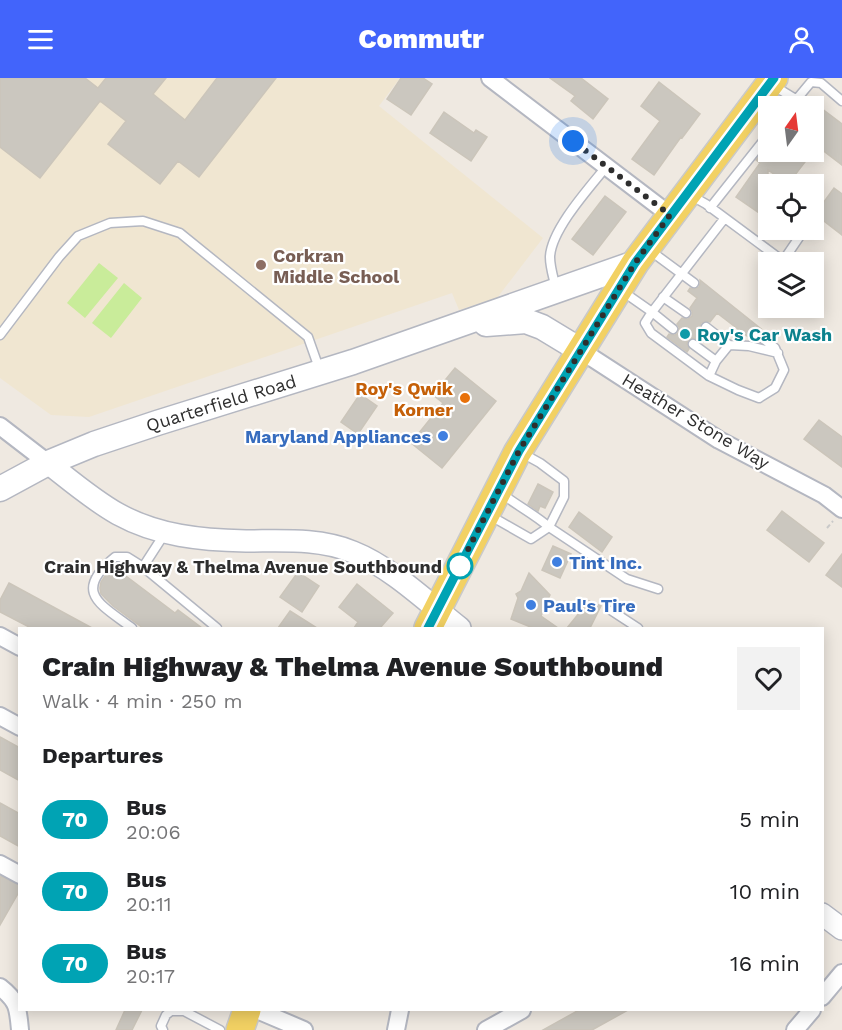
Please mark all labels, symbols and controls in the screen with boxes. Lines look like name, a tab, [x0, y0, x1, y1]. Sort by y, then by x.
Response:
icon: menu	[24, 23, 57, 56]
text: Commutr	[358, 23, 484, 55]
icon: person	[785, 23, 818, 56]
north arrow	[758, 96, 824, 162]
map controls	[758, 96, 824, 318]
your location	[558, 126, 588, 156]
button: locate	[758, 174, 824, 240]
place label: Corkran Middle School	[273, 245, 399, 287]
button: layers	[758, 252, 824, 318]
marker: Corkran Middle School	[254, 258, 268, 272]
place label: Roy's Car Wash	[697, 324, 832, 345]
marker: Roy's Car Wash	[678, 327, 692, 341]
street label: Heather Stone Way	[619, 369, 774, 474]
street label: Quarterfield Road	[143, 370, 299, 436]
place label: Roy's Qwik Korner	[355, 378, 454, 420]
marker: Roy's Qwik Korner	[458, 391, 472, 405]
place label: Maryland Appliances	[245, 426, 431, 447]
marker: Maryland Appliances	[436, 429, 450, 443]
place label: Tint Inc.	[569, 552, 642, 573]
marker: Crain Highway & Thelma Avenue Southbound	[447, 553, 473, 579]
marker: Tint Inc.	[550, 555, 564, 569]
place label: Crain Highway & Thelma Avenue Southbound	[44, 556, 442, 577]
place label: Paul's Tire	[543, 595, 636, 616]
marker: Paul's Tire	[524, 598, 538, 612]
button: heart	[737, 647, 800, 710]
text: Crain Highway & Thelma Avenue Southbound	[42, 650, 663, 683]
text: Walk · 4 min · 250 m	[42, 689, 243, 713]
text: Departures	[42, 743, 163, 768]
text: Bus	[126, 795, 166, 820]
text: 70	[62, 807, 88, 832]
text: 5 min	[739, 807, 800, 832]
text: 20:06	[126, 820, 181, 844]
text: Bus	[126, 867, 166, 892]
text: 70	[62, 879, 88, 904]
text: 10 min	[730, 879, 800, 904]
text: 20:11	[126, 892, 172, 916]
text: Bus	[126, 939, 166, 964]
text: 70	[62, 951, 88, 976]
text: 16 min	[730, 951, 800, 976]
text: 20:17	[126, 964, 175, 988]

